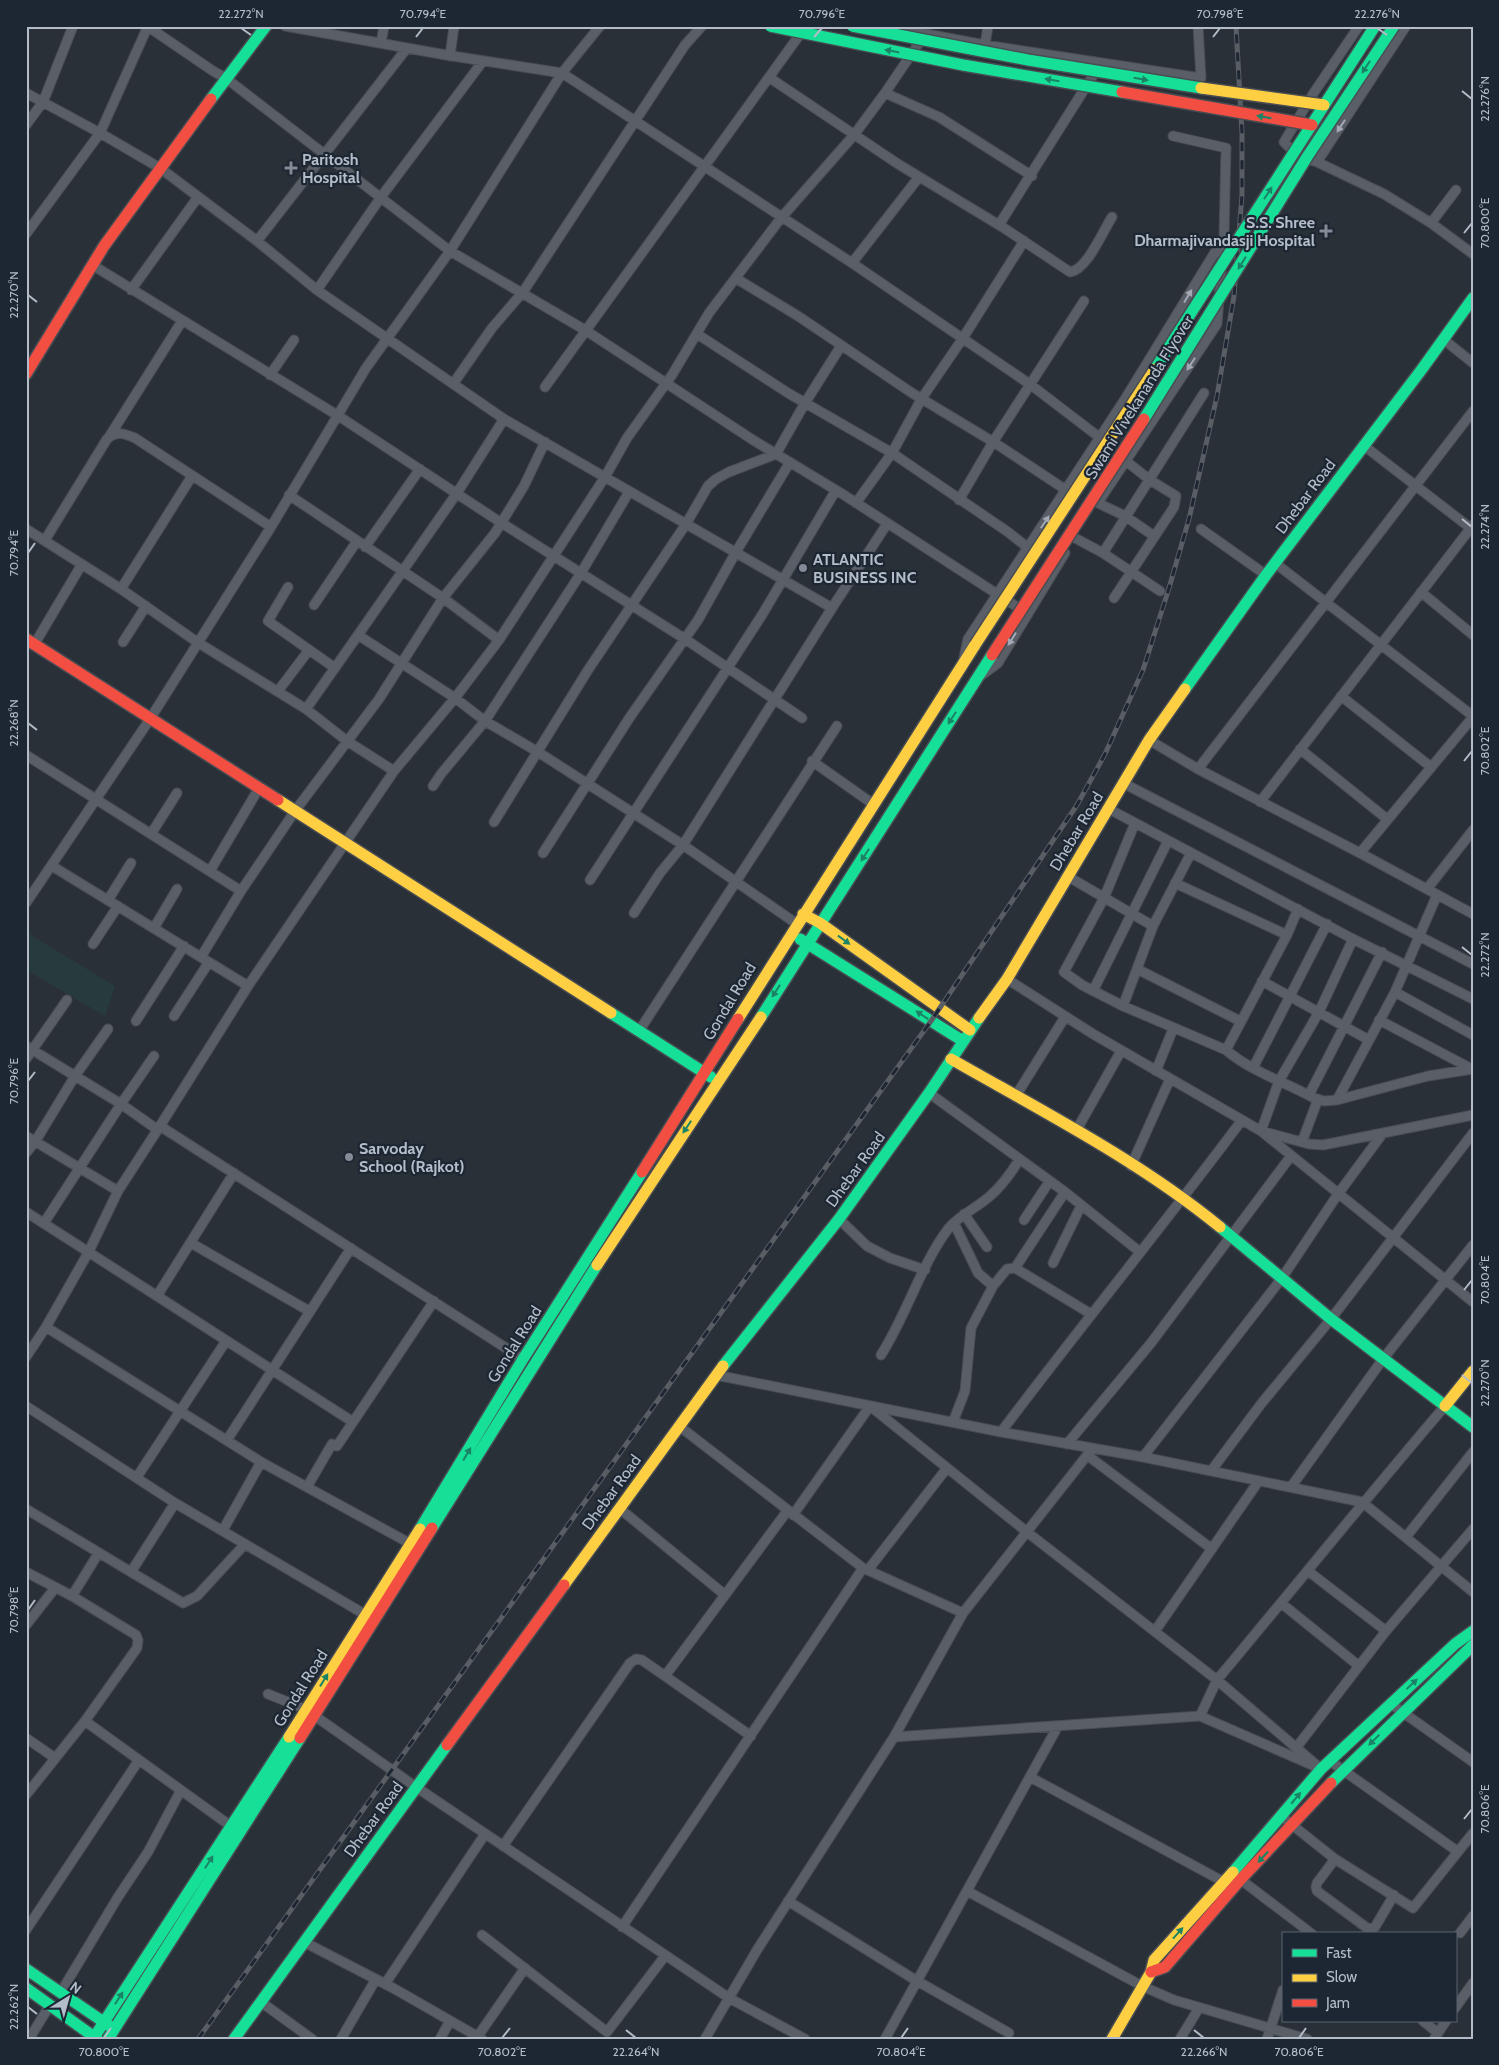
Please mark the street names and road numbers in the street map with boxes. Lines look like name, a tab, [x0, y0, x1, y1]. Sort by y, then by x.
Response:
street label: Swami Vivekananda Flyover	[1081, 311, 1198, 483]
street label: Dhebar Road	[1271, 455, 1340, 537]
street label: Dhebar Road	[1046, 789, 1107, 874]
street label: Gondal Road	[699, 959, 760, 1043]
street label: Dhebar Road	[822, 1128, 889, 1211]
street label: Gondal Road	[483, 1302, 546, 1386]
street label: Dhebar Road	[578, 1451, 645, 1534]
street label: Gondal Road	[269, 1646, 332, 1730]
street label: Dhebar Road	[340, 1778, 407, 1861]

